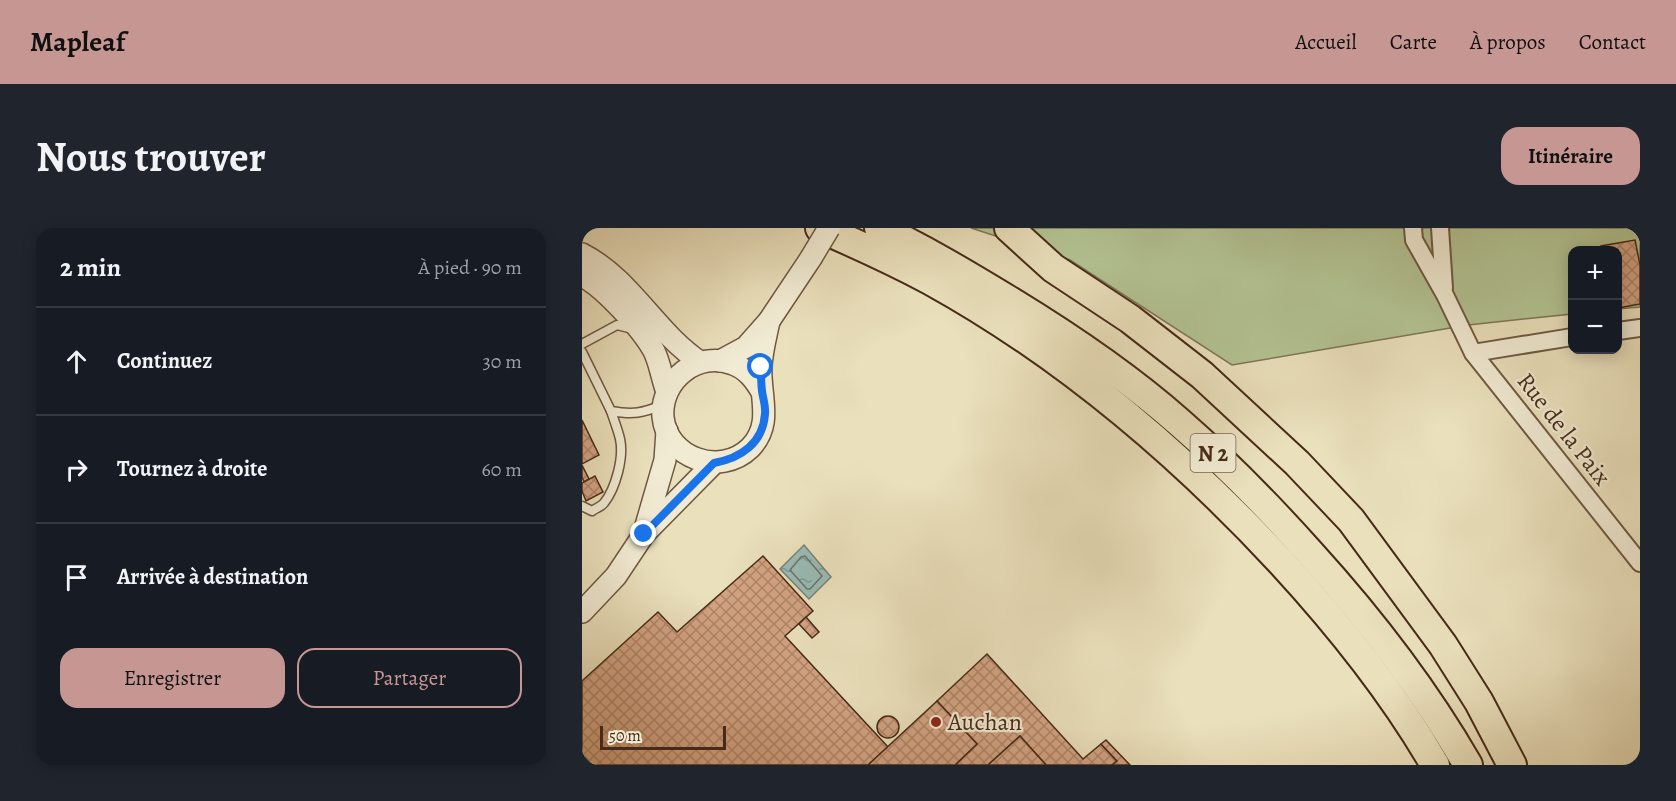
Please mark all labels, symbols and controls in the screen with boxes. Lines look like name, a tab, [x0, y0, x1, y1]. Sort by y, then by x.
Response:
text: Mapleaf	[30, 23, 125, 61]
text: Accueil	[1295, 28, 1357, 56]
text: Carte	[1390, 28, 1437, 56]
text: À propos	[1470, 28, 1546, 56]
text: Contact	[1579, 28, 1646, 56]
button: Itinéraire	[1501, 127, 1640, 185]
text: Nous trouver	[36, 128, 266, 185]
map controls	[1568, 246, 1622, 354]
button: +	[1568, 246, 1622, 300]
text: 2 min	[60, 250, 121, 285]
text: À pied · 90 m	[418, 254, 522, 281]
button: −	[1568, 300, 1622, 354]
icon: ahead	[60, 345, 93, 378]
text: Continuez	[117, 346, 212, 376]
text: 30 m	[482, 348, 522, 375]
route start	[747, 353, 773, 379]
street label: Rue de la Paix	[1510, 366, 1618, 492]
road number: N 2	[1190, 434, 1236, 472]
icon: right	[60, 453, 93, 486]
text: Tournez à droite	[117, 454, 268, 484]
text: 60 m	[482, 456, 522, 483]
route end	[630, 520, 656, 546]
icon: arrive	[60, 561, 93, 594]
text: Arrivée à destination	[117, 562, 308, 592]
button: Enregistrer	[60, 648, 285, 708]
button: Partager	[297, 648, 522, 708]
place label: Auchan	[947, 706, 1022, 738]
marker: Auchan	[929, 715, 943, 729]
scale bar	[600, 723, 726, 750]
text: 50 m	[609, 725, 641, 747]

